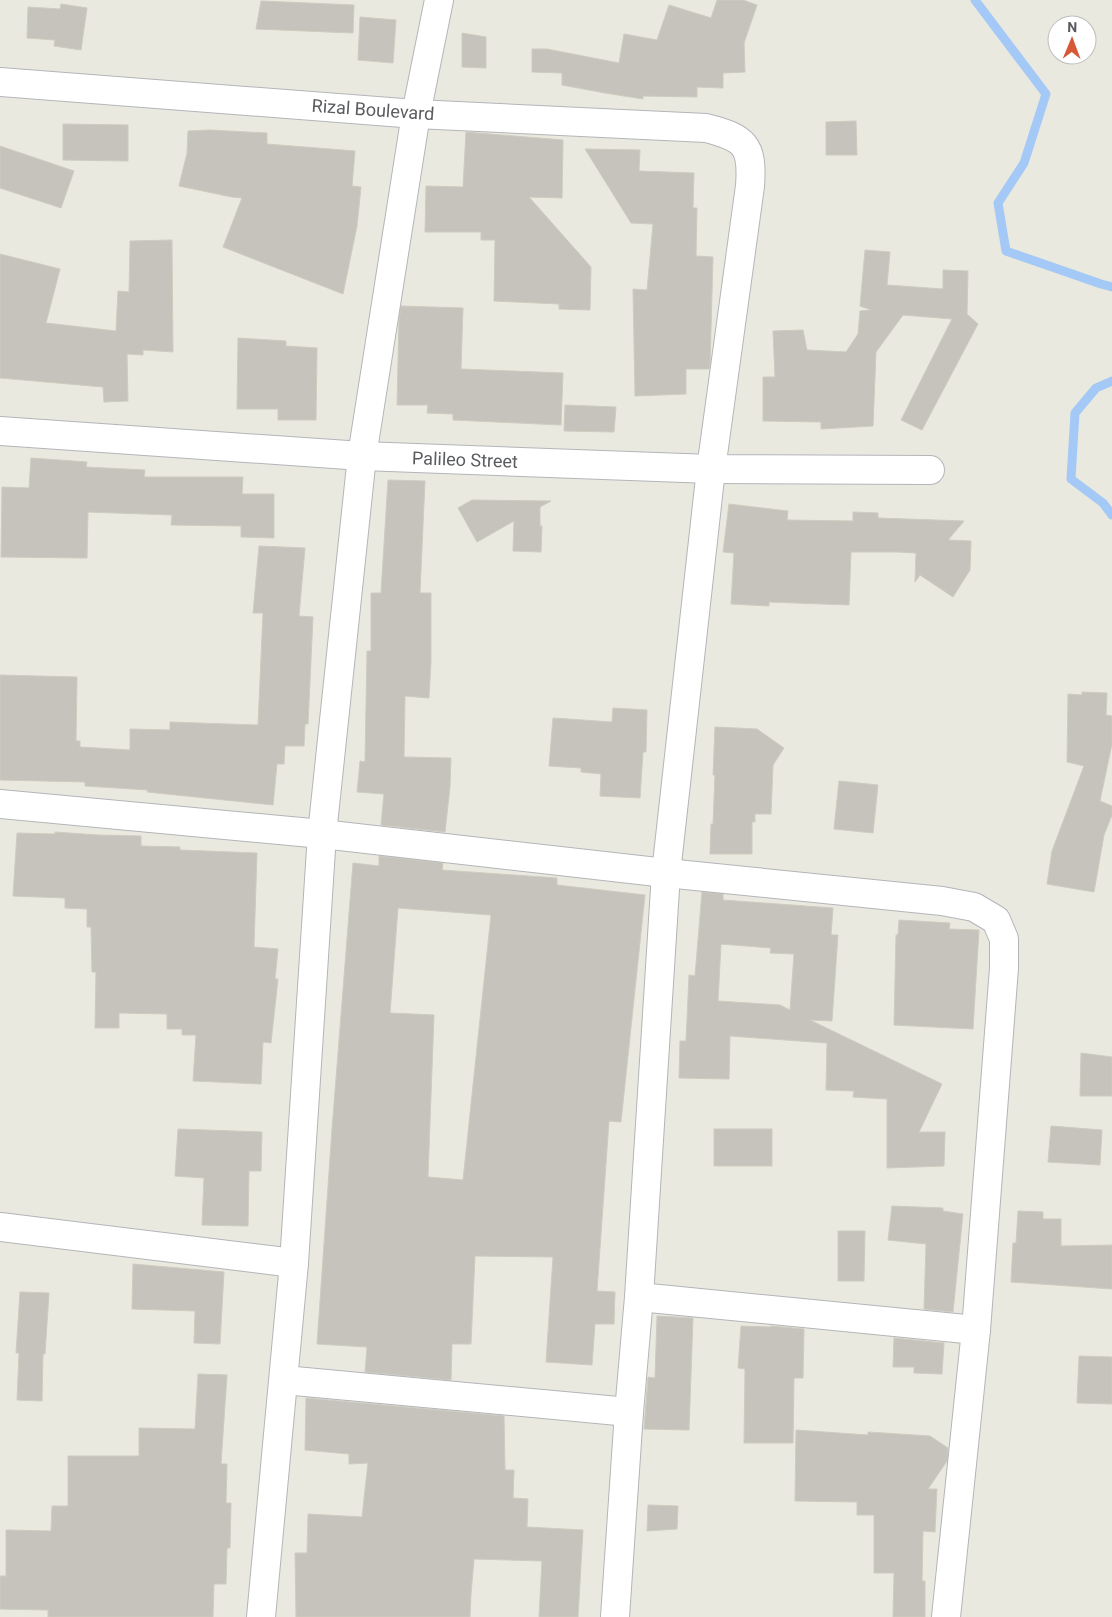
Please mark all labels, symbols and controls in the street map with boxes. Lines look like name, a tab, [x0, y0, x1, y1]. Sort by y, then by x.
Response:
north arrow	[1047, 15, 1097, 65]
text: N	[1067, 19, 1077, 35]
street label: Rizal Boulevard	[311, 95, 435, 124]
street label: Palileo Street	[412, 447, 518, 472]

